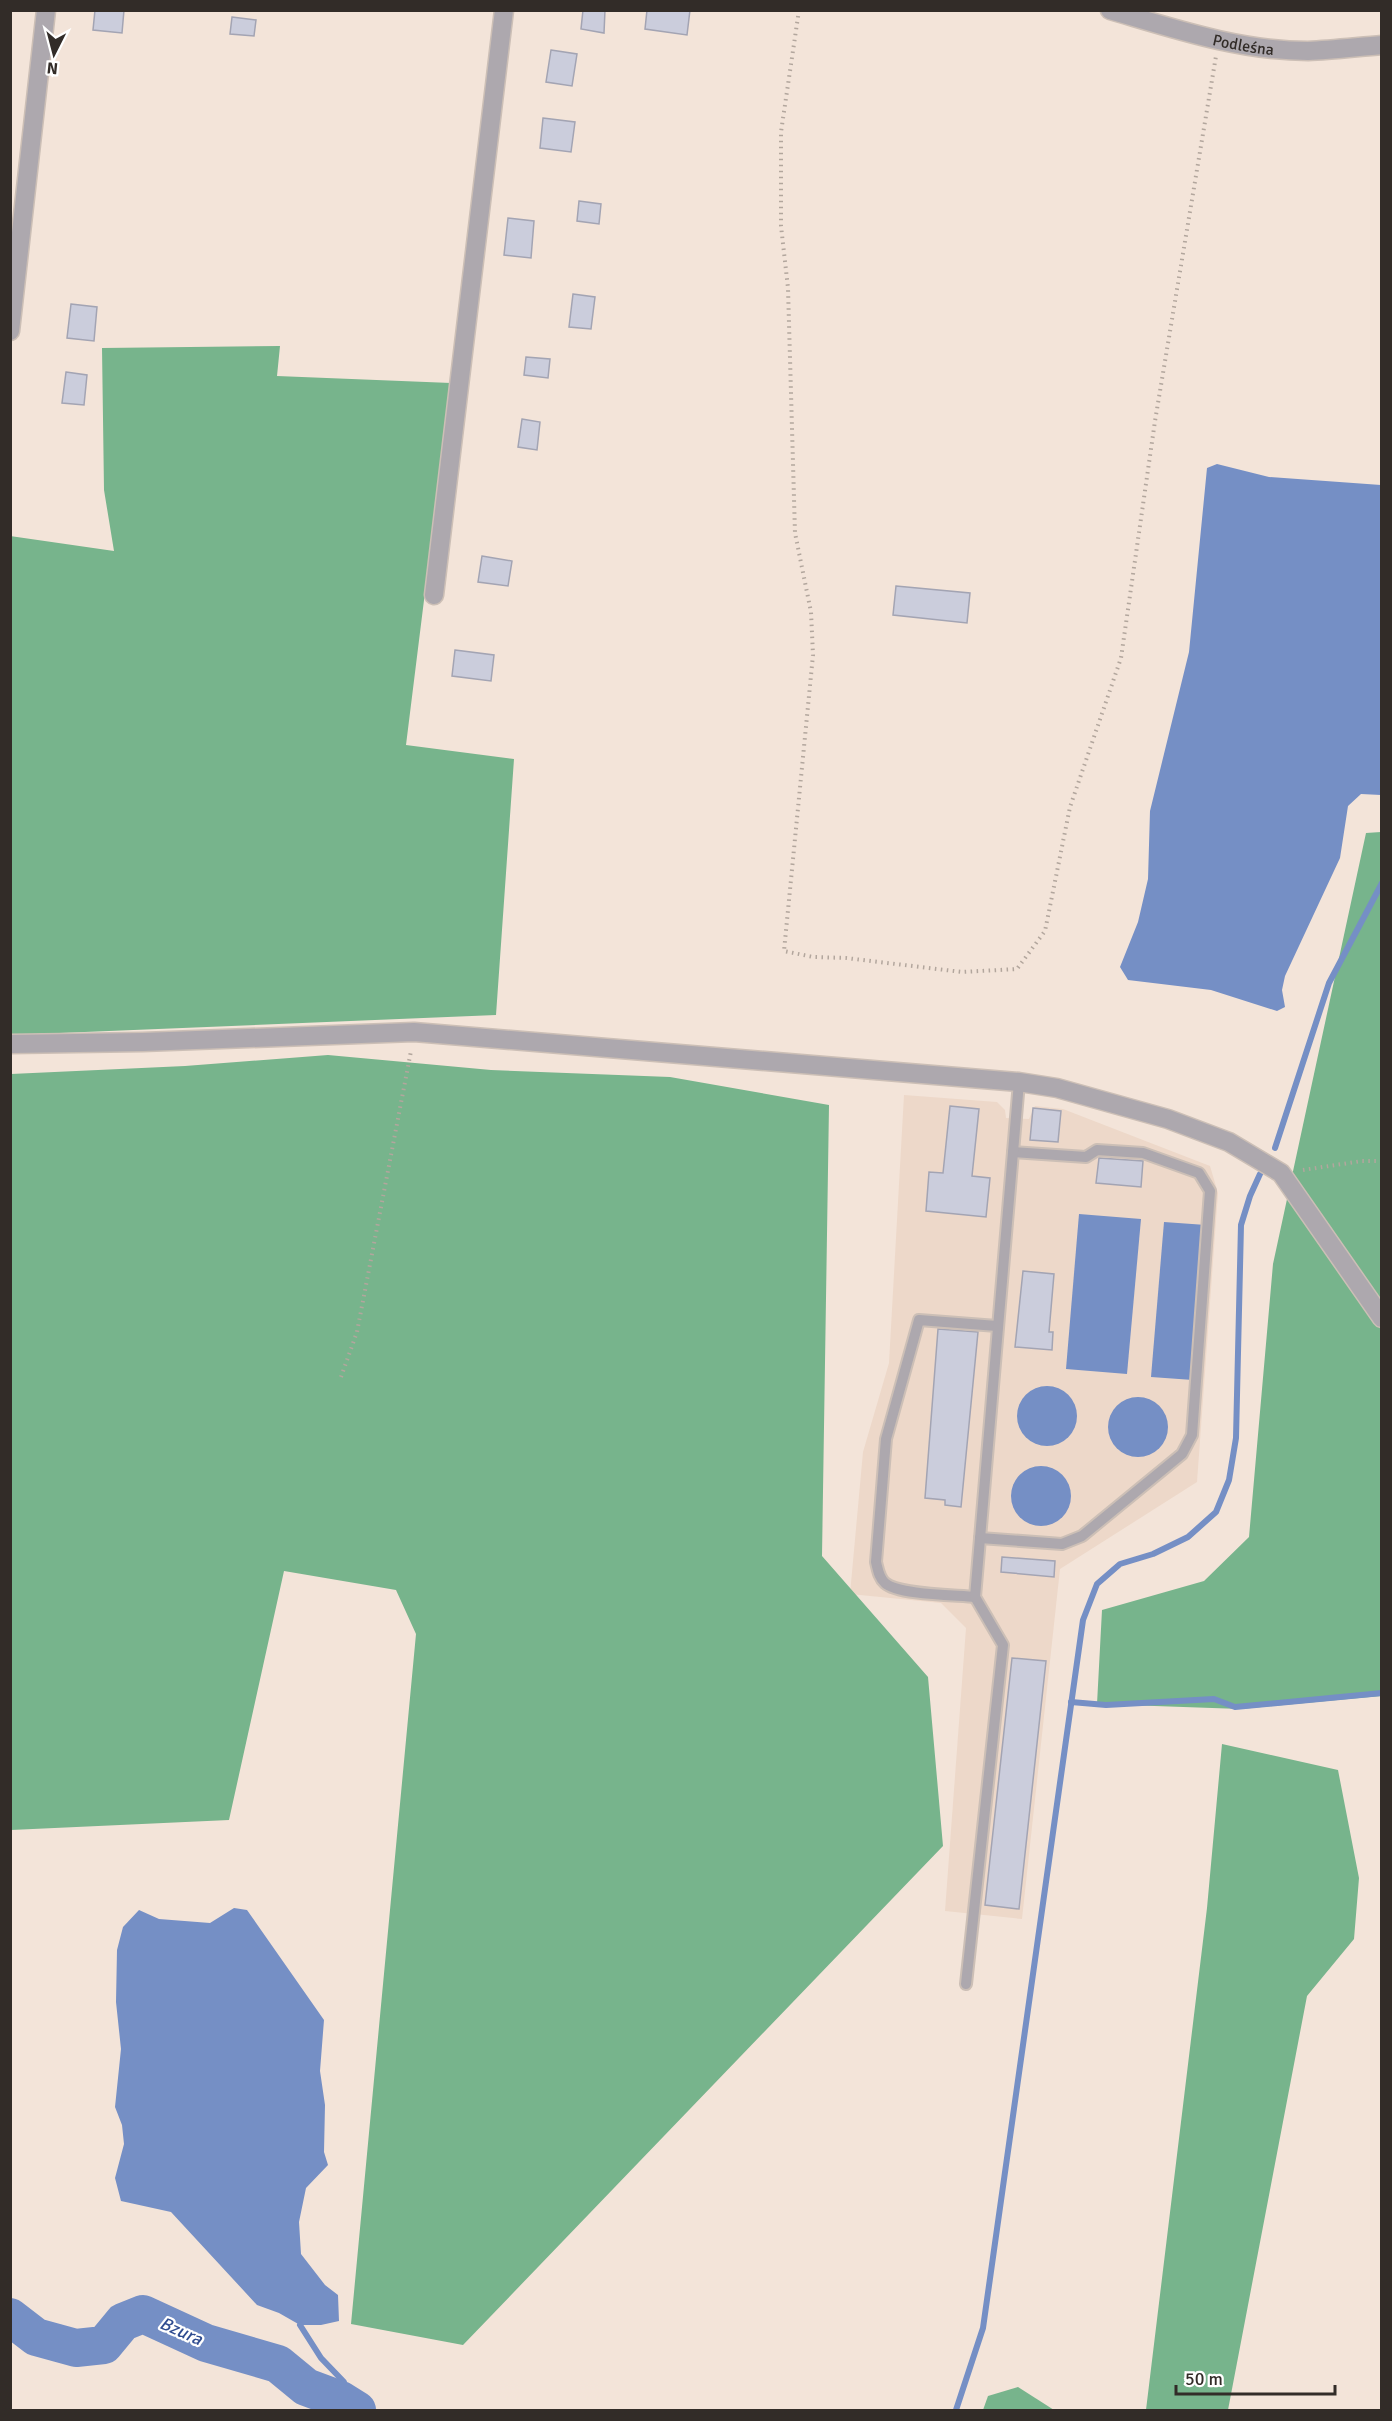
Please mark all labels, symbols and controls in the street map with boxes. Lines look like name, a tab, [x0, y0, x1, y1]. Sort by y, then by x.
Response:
north arrow	[24, 24, 84, 84]
street label: Podleśna	[1211, 30, 1275, 60]
text: N	[46, 57, 59, 78]
water label: Bzura	[156, 2312, 206, 2350]
scale bar	[1176, 2358, 1335, 2396]
text: 50 m	[1185, 2368, 1223, 2390]

